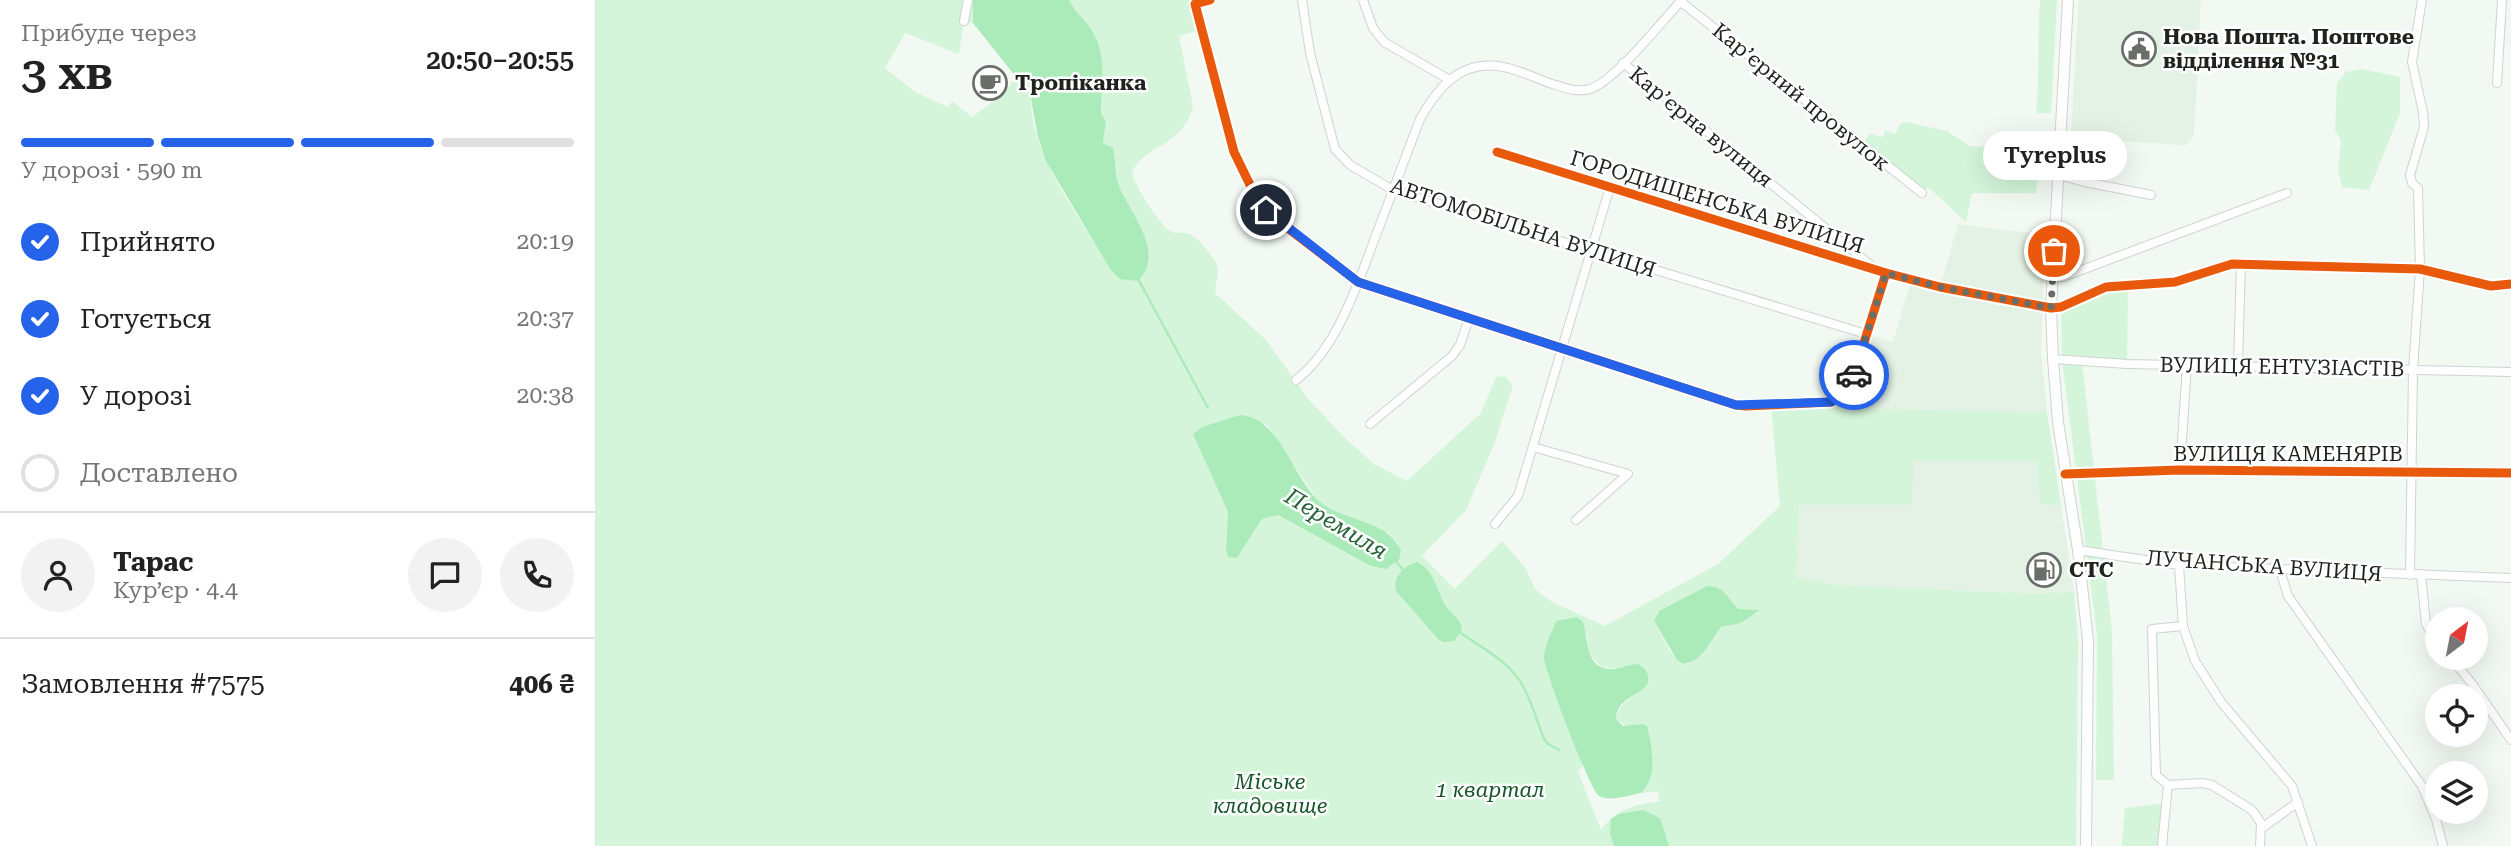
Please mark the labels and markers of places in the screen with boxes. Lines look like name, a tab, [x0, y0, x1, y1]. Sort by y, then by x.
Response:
place label: Нова Пошта. Поштове відділення №31	[2163, 25, 2414, 73]
public building icon: Нова Пошта. Поштове відділення №31	[2120, 30, 2158, 68]
cafe icon: Тропіканка	[971, 64, 1009, 102]
place label: Тропіканка	[1015, 71, 1147, 95]
callout: Tyreplus	[1982, 132, 2126, 181]
pin	[1236, 180, 1296, 240]
pin	[2024, 221, 2084, 281]
fuel station icon: СТС	[2025, 551, 2063, 589]
place label: СТС	[2069, 558, 2114, 582]

